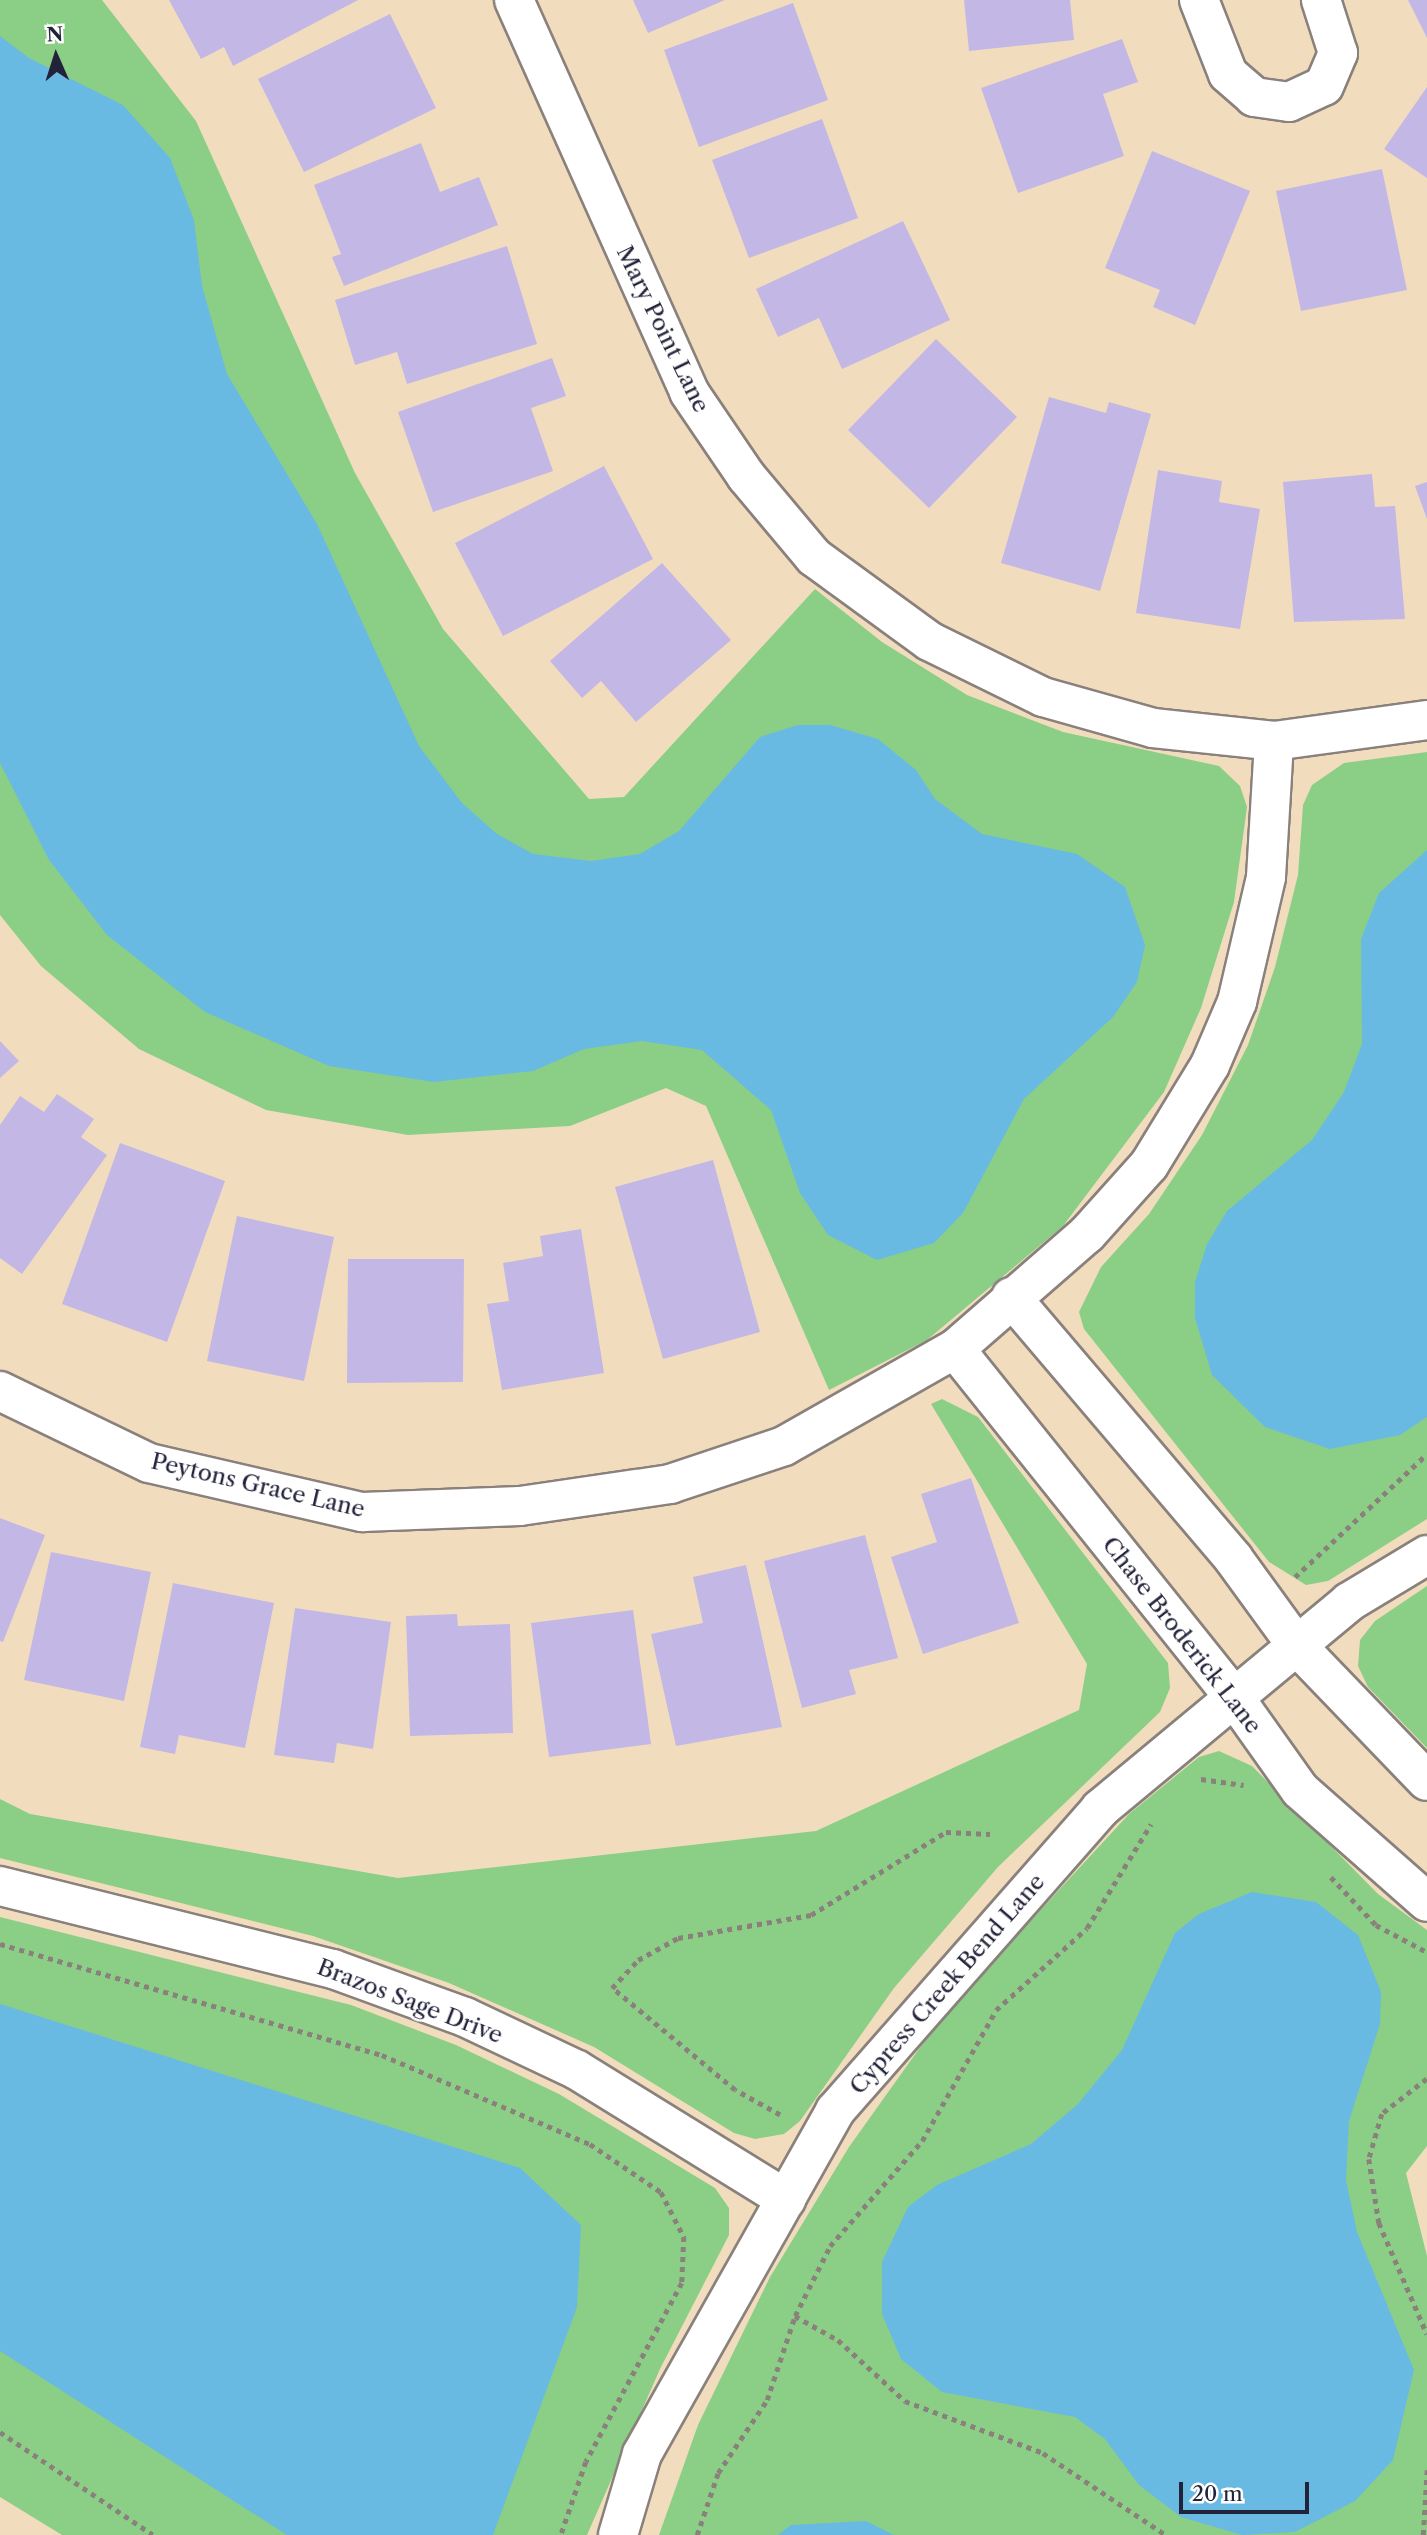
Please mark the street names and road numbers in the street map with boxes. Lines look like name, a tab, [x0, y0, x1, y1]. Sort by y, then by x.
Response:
street label: Mary Point Lane	[611, 241, 715, 417]
street label: Peytons Grace Lane	[149, 1447, 367, 1523]
street label: Chase Broderick Lane	[1097, 1531, 1267, 1739]
street label: Cypress Creek Bend Lane	[844, 1868, 1050, 2100]
street label: Brazos Sage Drive	[313, 1953, 507, 2049]

